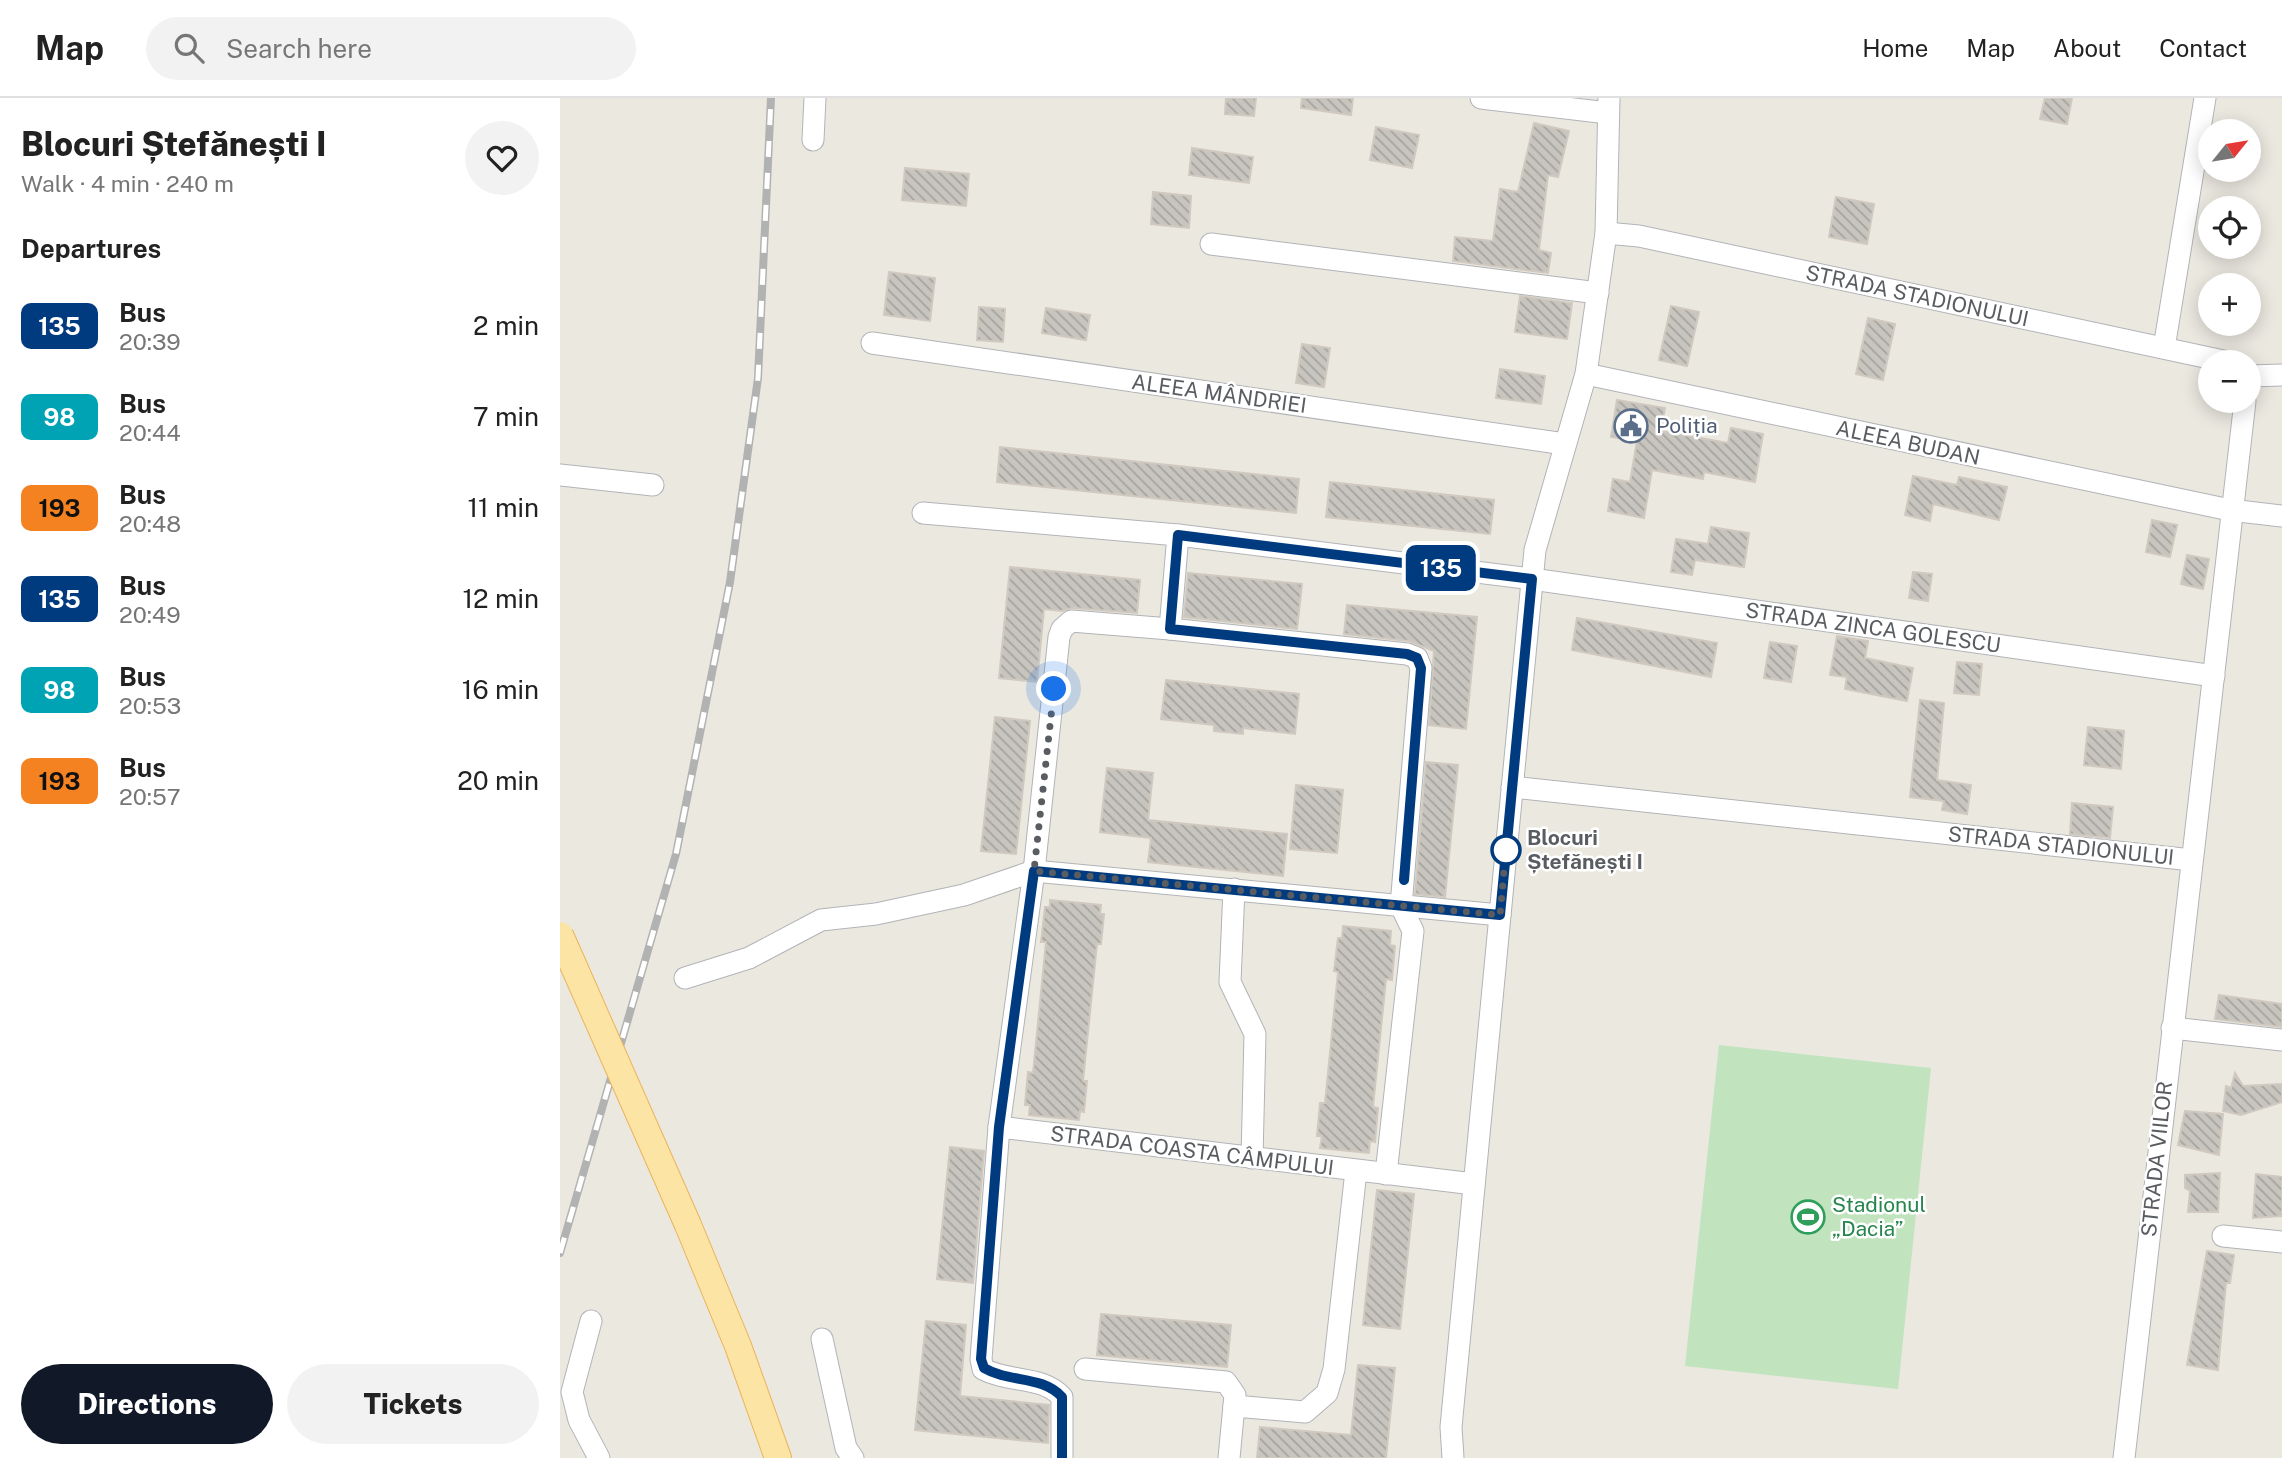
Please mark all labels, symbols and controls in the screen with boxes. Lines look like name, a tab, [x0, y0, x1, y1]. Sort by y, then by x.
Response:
search box	[146, 17, 636, 80]
text: Map	[35, 29, 104, 67]
icon: search	[170, 29, 208, 67]
text: Search here	[226, 33, 372, 64]
text: Home	[1862, 34, 1928, 62]
text: Map	[1966, 34, 2015, 62]
text: About	[2053, 34, 2121, 62]
text: Contact	[2159, 34, 2247, 62]
north arrow	[2198, 119, 2261, 182]
map controls	[2198, 119, 2261, 413]
button: heart	[465, 121, 539, 195]
text: Blocuri Ștefănești I	[21, 125, 326, 163]
text: Walk · 4 min · 240 m	[21, 170, 234, 197]
button: locate	[2198, 196, 2261, 259]
text: Departures	[21, 233, 161, 264]
street label: STRADA STADIONULUI	[1803, 260, 2031, 331]
button: +	[2198, 273, 2261, 336]
text: Bus	[119, 297, 166, 328]
text: 2 min	[473, 310, 539, 341]
text: 135	[38, 312, 81, 340]
text: 20:39	[119, 328, 181, 355]
button: −	[2198, 350, 2261, 413]
street label: ALEEA MÂNDRIEI	[1130, 369, 1308, 418]
text: Bus	[119, 388, 166, 419]
text: 7 min	[473, 401, 539, 432]
text: 98	[44, 403, 75, 431]
public building icon: Poliția	[1612, 407, 1650, 445]
place label: Poliția	[1656, 413, 1718, 438]
street label: ALEEA BUDAN	[1834, 415, 1982, 470]
text: 20:44	[119, 419, 181, 446]
text: Bus	[119, 479, 166, 510]
text: 11 min	[467, 492, 539, 523]
text: 193	[39, 494, 80, 522]
text: 20:48	[119, 510, 181, 537]
line badge: 135	[1401, 545, 1481, 591]
text: 135	[1420, 554, 1462, 582]
text: Bus	[119, 570, 166, 601]
text: 12 min	[463, 583, 539, 614]
text: 135	[38, 585, 81, 613]
street label: STRADA ZINCA GOLESCU	[1744, 597, 2002, 658]
text: 20:49	[119, 601, 181, 628]
text: Bus	[119, 661, 166, 692]
your location	[1036, 671, 1071, 706]
text: 16 min	[462, 674, 539, 705]
text: 98	[44, 676, 75, 704]
text: 20:53	[119, 692, 181, 719]
text: Bus	[119, 752, 166, 783]
text: 20 min	[457, 765, 539, 796]
text: 193	[39, 767, 80, 795]
text: 20:57	[119, 783, 181, 810]
street label: STRADA STADIONULUI	[1947, 821, 2175, 870]
place label: Blocuri Ștefănești I	[1527, 825, 1643, 874]
marker: Blocuri Ștefănești I	[1491, 835, 1521, 865]
street label: STRADA VIILOR	[2136, 1080, 2177, 1238]
street label: STRADA COASTA CÂMPULUI	[1049, 1121, 1335, 1180]
place label: Stadionul „Dacia”	[1832, 1192, 1926, 1241]
sports icon: Stadionul „Dacia”	[1789, 1198, 1827, 1236]
button: Directions	[21, 1364, 273, 1444]
button: Tickets	[287, 1364, 539, 1444]

